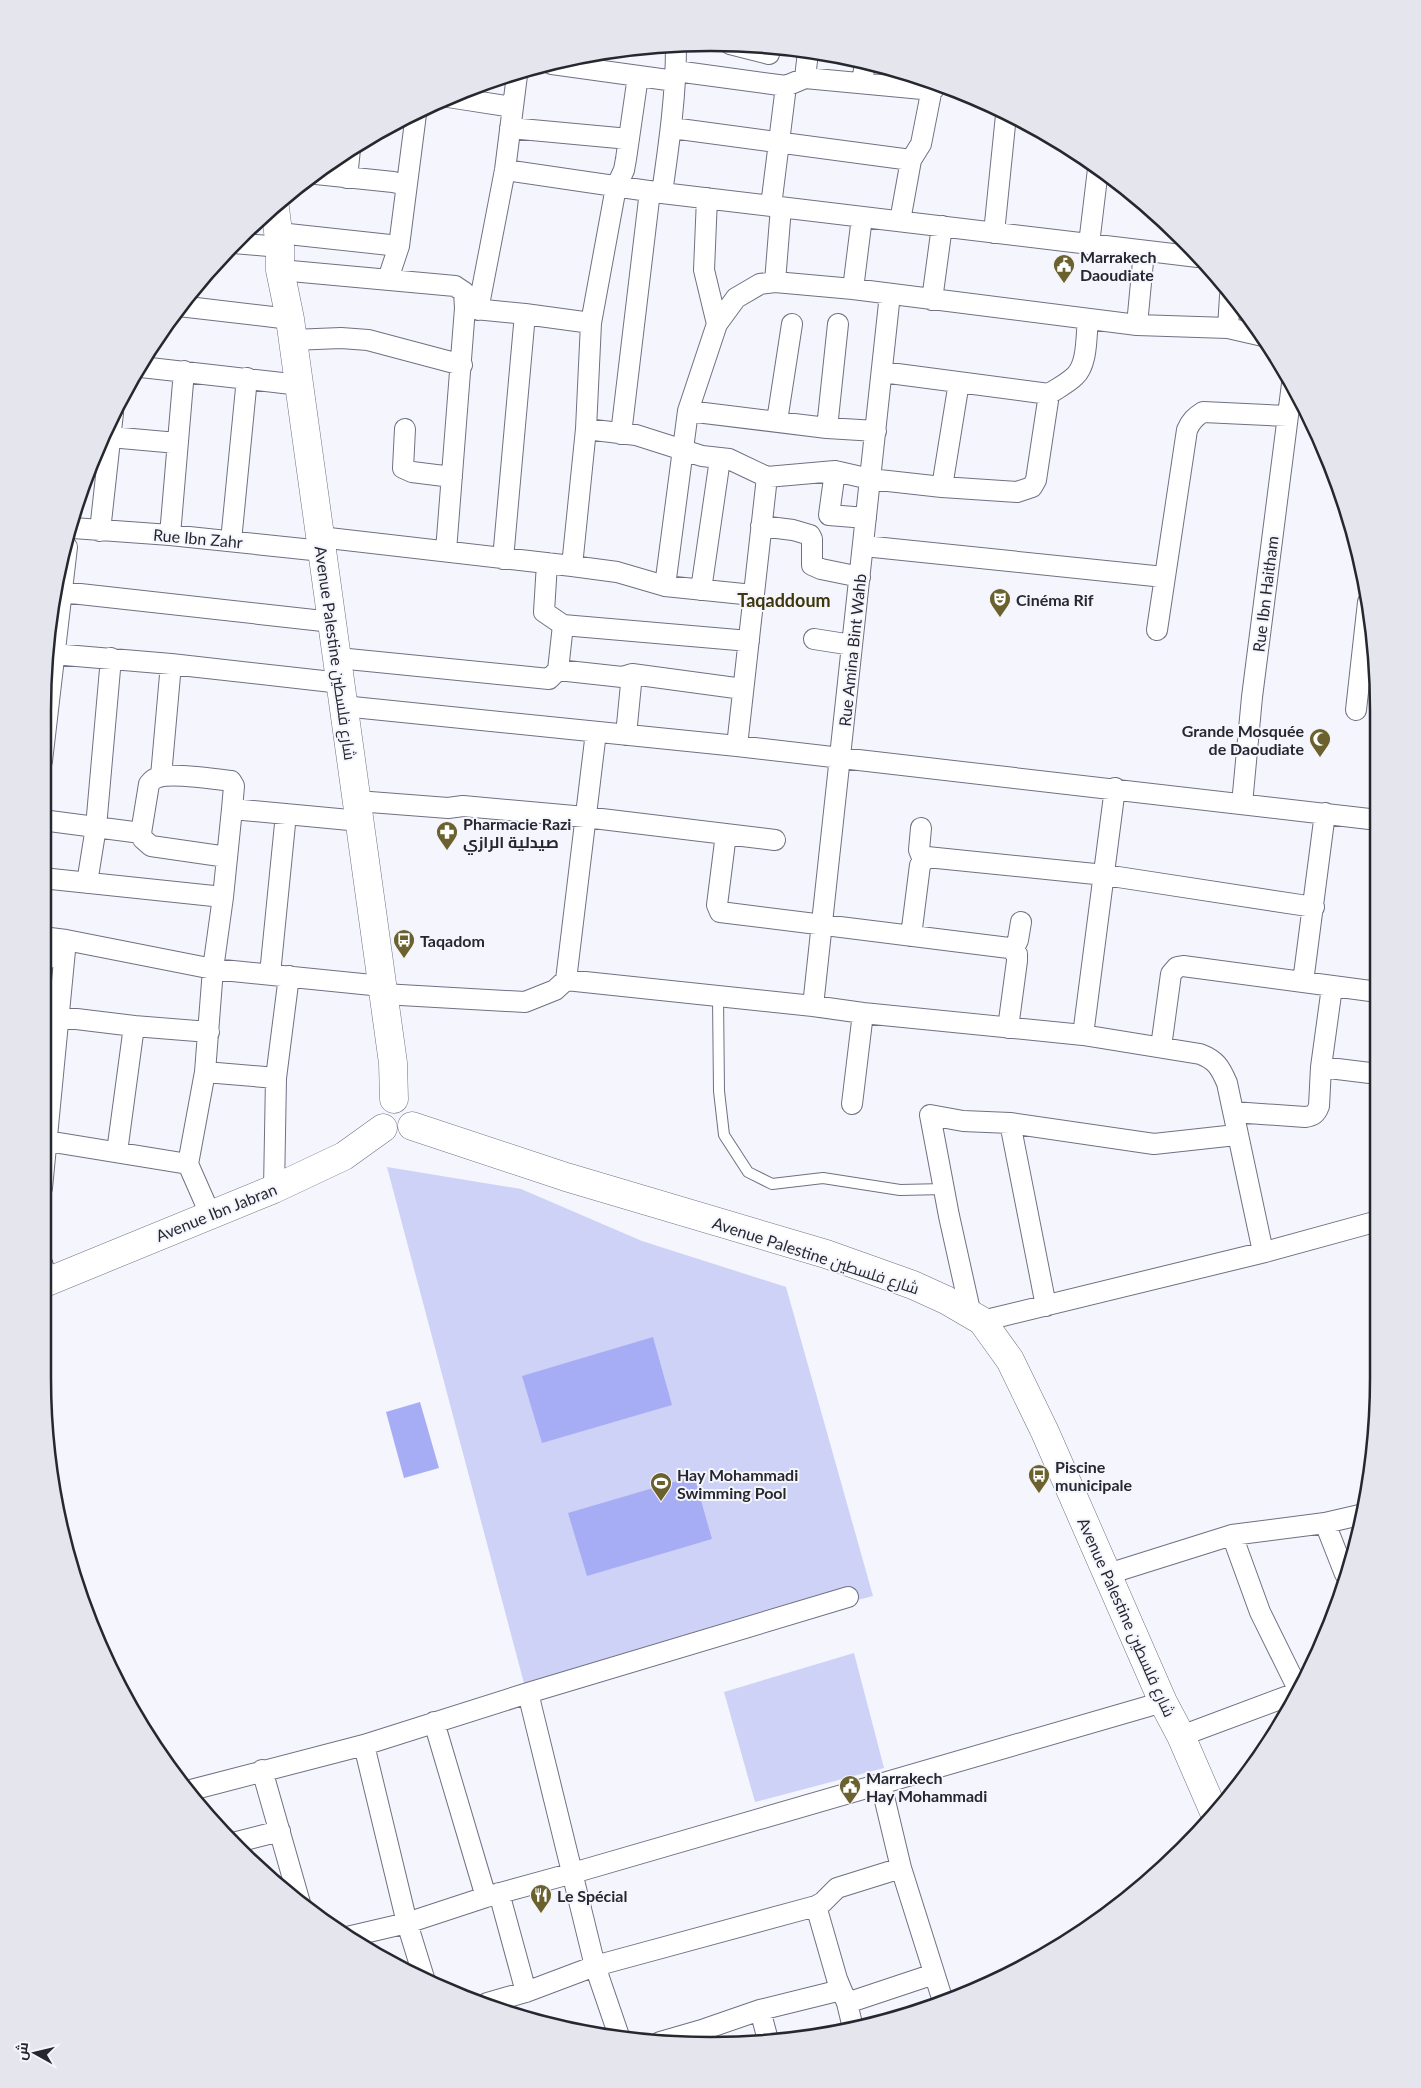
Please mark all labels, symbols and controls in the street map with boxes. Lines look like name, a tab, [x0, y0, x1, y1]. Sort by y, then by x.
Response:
place label: Marrakech Daoudiate	[1080, 247, 1156, 284]
public building icon: Marrakech Daoudiate	[1052, 253, 1076, 284]
street label: Rue Ibn Zahr	[152, 525, 244, 551]
street label: Rue Ibn Haitham	[1248, 535, 1282, 653]
street label: Avenue Palestine شارع فلسطين	[309, 545, 360, 762]
street label: Rue Amina Bint Wahb	[835, 573, 869, 727]
theatre icon: Cinéma Rif	[988, 587, 1012, 618]
district label: Taqaddoum	[737, 589, 831, 611]
place label: Cinéma Rif	[1016, 590, 1094, 609]
place label: Grande Mosquée de Daoudiate	[1182, 721, 1304, 758]
mosque icon: Grande Mosquée de Daoudiate	[1308, 727, 1332, 758]
place label: Pharmacie Razi صيدلية الرازي	[463, 814, 571, 855]
pharmacy icon: Pharmacie Razi صيدلية الرازي	[435, 820, 459, 851]
bus stop icon: Taqadom	[392, 928, 416, 959]
place label: Taqadom	[420, 931, 485, 950]
street label: Avenue Ibn Jabran	[153, 1179, 279, 1245]
street label: Avenue Palestine شارع فلسطين	[709, 1213, 922, 1300]
place label: Piscine municipale	[1055, 1457, 1132, 1494]
bus stop icon: Piscine municipale	[1027, 1463, 1051, 1494]
place label: Hay Mohammadi Swimming Pool	[677, 1465, 798, 1502]
sports icon: Hay Mohammadi Swimming Pool	[649, 1471, 673, 1502]
street label: Avenue Palestine شارع فلسطين	[1072, 1514, 1180, 1721]
place label: Marrakech Hay Mohammadi	[866, 1768, 987, 1805]
public building icon: Marrakech Hay Mohammadi	[838, 1774, 862, 1805]
restaurant icon: Le Spécial	[529, 1883, 553, 1914]
place label: Le Spécial	[557, 1886, 627, 1905]
north arrow	[10, 2028, 60, 2078]
text: ش	[12, 2041, 32, 2061]

